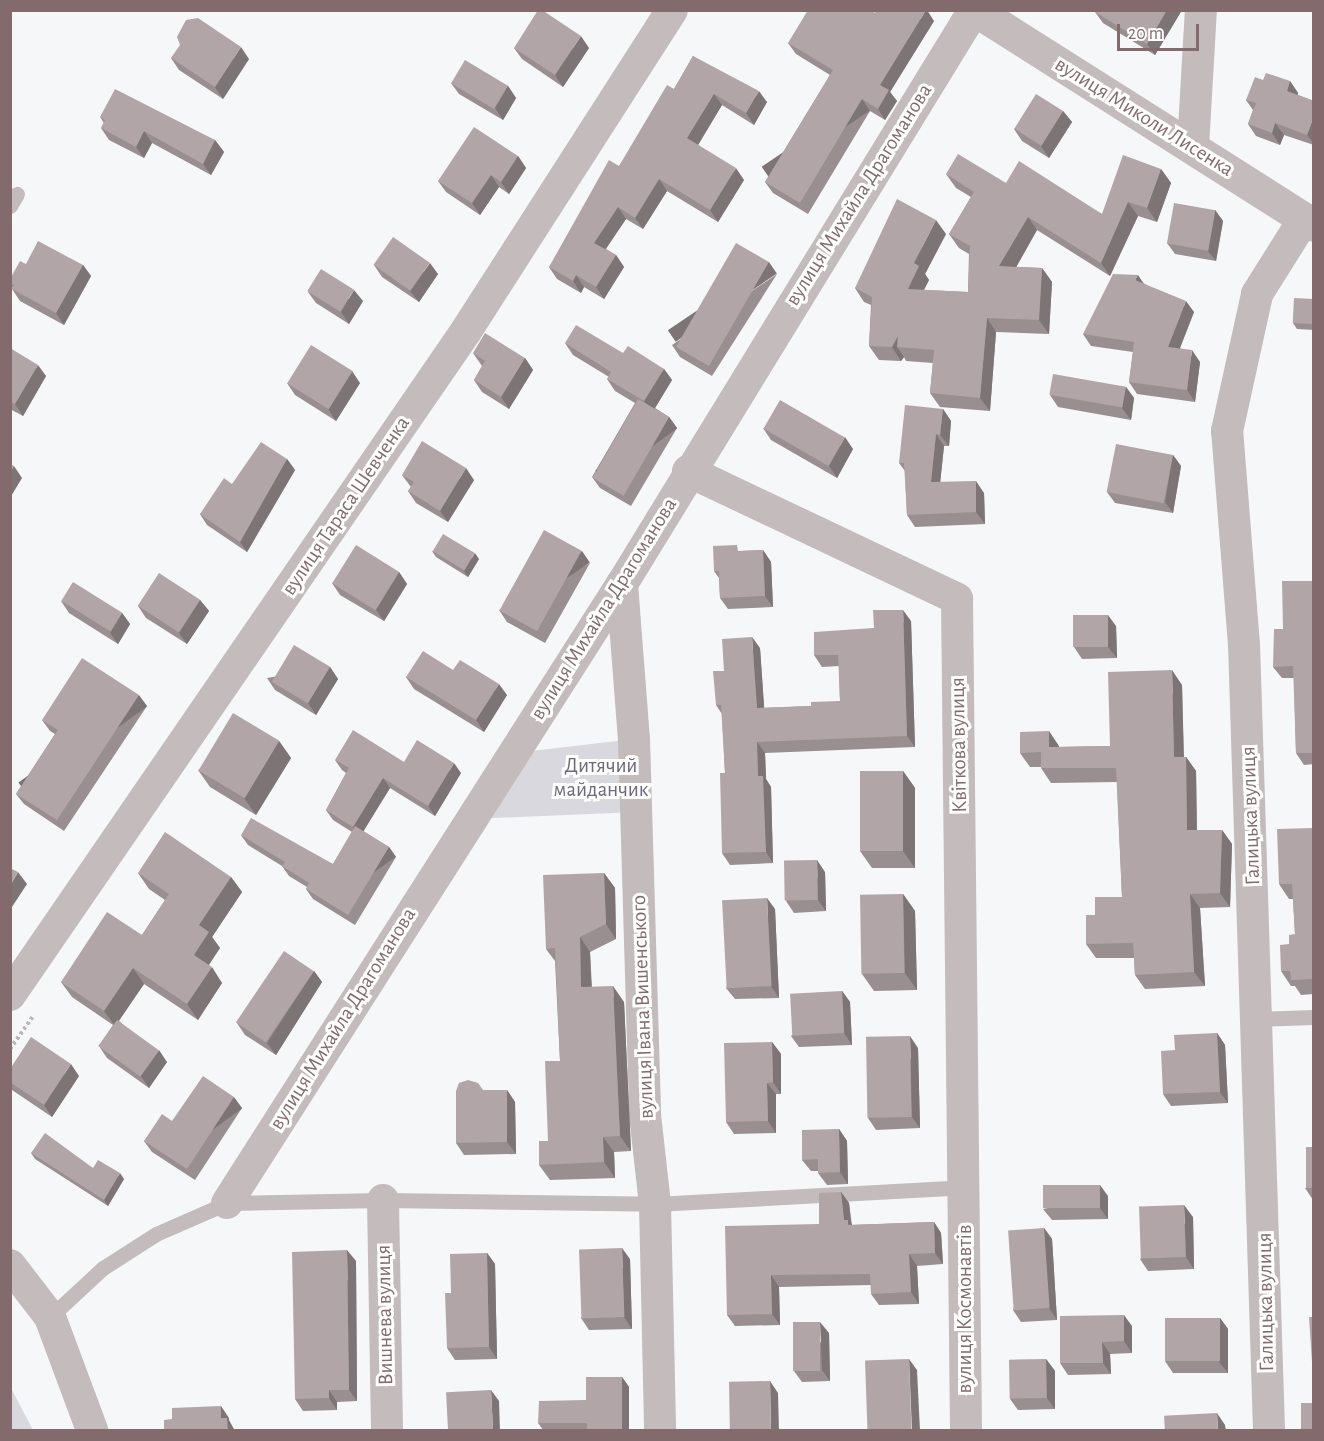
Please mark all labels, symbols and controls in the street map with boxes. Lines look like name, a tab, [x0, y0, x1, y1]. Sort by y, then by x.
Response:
scale bar	[1120, 12, 1202, 50]
text: 20 m	[1128, 25, 1163, 43]
street label: вулиця Миколи Лисенка	[1050, 52, 1238, 182]
street label: вулиця Михайла Драгоманова	[780, 79, 938, 311]
street label: вулиця Тараса Шевченка	[277, 412, 415, 600]
street label: вулиця Михайла Драгоманова	[525, 493, 683, 725]
street label: Квіткова вулиця	[945, 677, 973, 813]
street label: Галицька вулиця	[1236, 746, 1266, 886]
park label: Дитячий майданчик	[554, 753, 648, 803]
street label: вулиця Івана Вишенського	[626, 895, 660, 1119]
street label: вулиця Михайла Драгоманова	[264, 903, 422, 1135]
street label: вулиця Космонавтів	[952, 1225, 978, 1393]
street label: Галицька вулиця	[1252, 1232, 1280, 1372]
street label: Вишнева вулиця	[371, 1244, 399, 1386]

